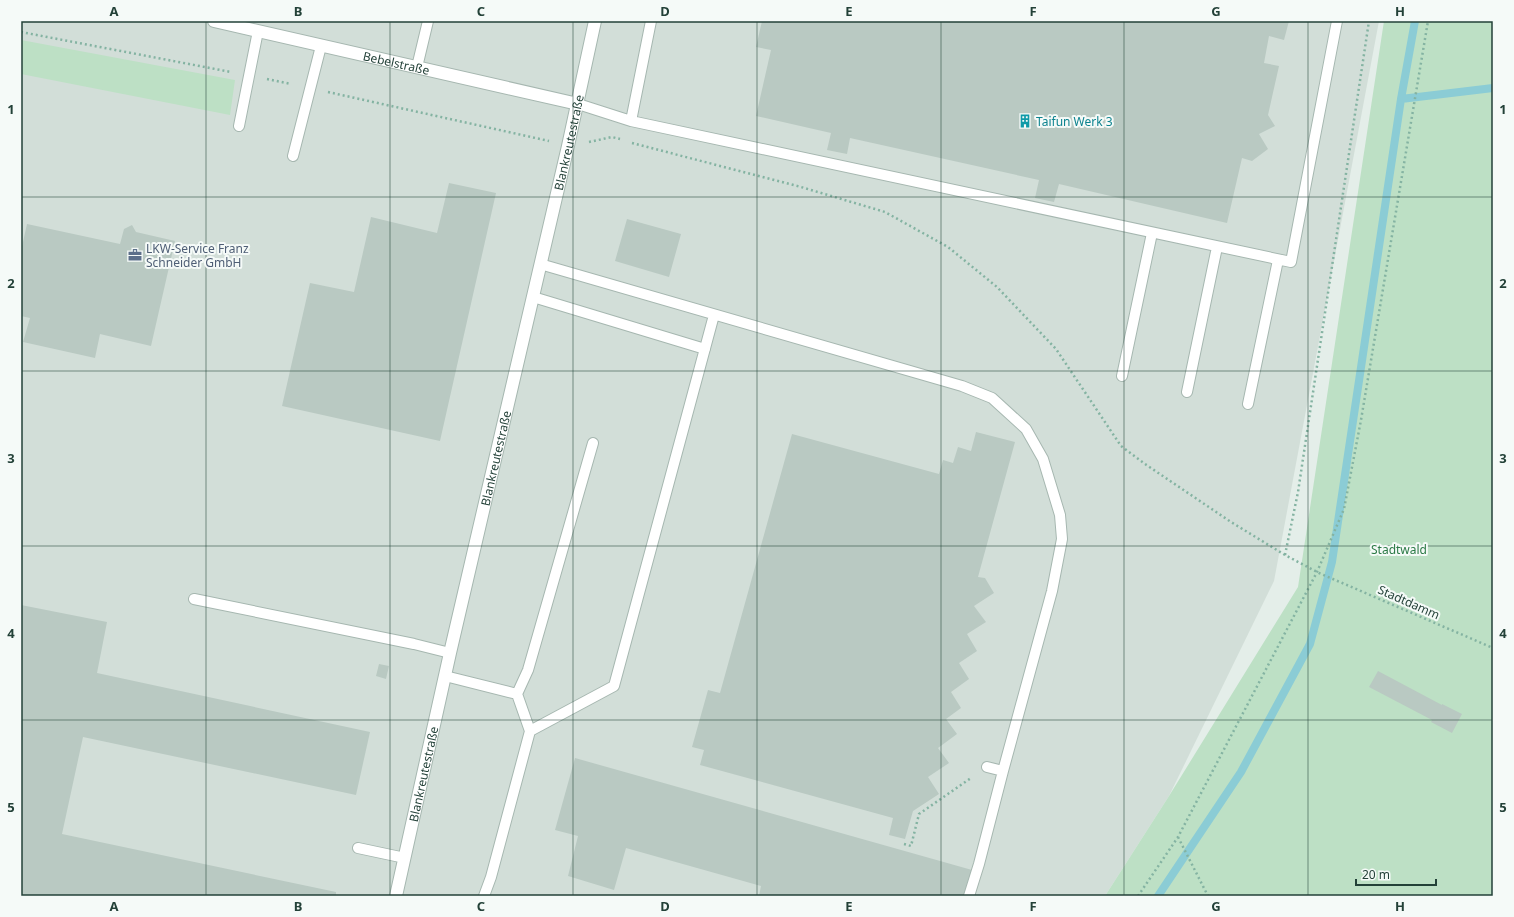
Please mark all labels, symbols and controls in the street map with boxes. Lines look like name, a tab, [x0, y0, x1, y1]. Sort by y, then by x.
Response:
text: A	[110, 2, 119, 20]
text: B	[294, 2, 302, 20]
text: C	[477, 2, 485, 20]
text: D	[660, 2, 670, 20]
text: E	[845, 2, 853, 20]
text: F	[1029, 2, 1037, 20]
text: G	[1211, 2, 1221, 20]
text: H	[1395, 2, 1405, 20]
street label: Bebelstraße	[361, 47, 431, 78]
street label: Blankreutestraße	[549, 93, 587, 192]
text: 1	[7, 100, 15, 118]
text: 1	[1499, 100, 1507, 118]
building icon: Taifun Werk 3	[1017, 113, 1033, 129]
place label: Taifun Werk 3	[1036, 113, 1113, 130]
place label: LKW-Service Franz Schneider GmbH	[146, 240, 249, 271]
office icon: LKW-Service Franz Schneider GmbH	[127, 247, 143, 263]
text: 2	[7, 274, 15, 292]
text: 2	[1499, 274, 1507, 292]
street label: Blankreutestraße	[476, 409, 515, 508]
text: 3	[7, 449, 15, 467]
text: 3	[1499, 449, 1507, 467]
park label: Stadtwald	[1371, 541, 1427, 558]
street label: Stadtdamm	[1375, 581, 1443, 623]
text: 4	[7, 624, 15, 642]
text: 4	[1499, 624, 1507, 642]
street label: Blankreutestraße	[404, 724, 442, 823]
text: 5	[7, 798, 15, 816]
text: 5	[1499, 798, 1507, 816]
scale bar	[1356, 861, 1436, 887]
text: 20 m	[1362, 866, 1390, 883]
text: A	[110, 897, 119, 915]
text: B	[294, 897, 302, 915]
text: C	[477, 897, 485, 915]
text: D	[660, 897, 670, 915]
text: E	[845, 897, 853, 915]
text: F	[1029, 897, 1037, 915]
text: G	[1211, 897, 1221, 915]
text: H	[1395, 897, 1405, 915]

